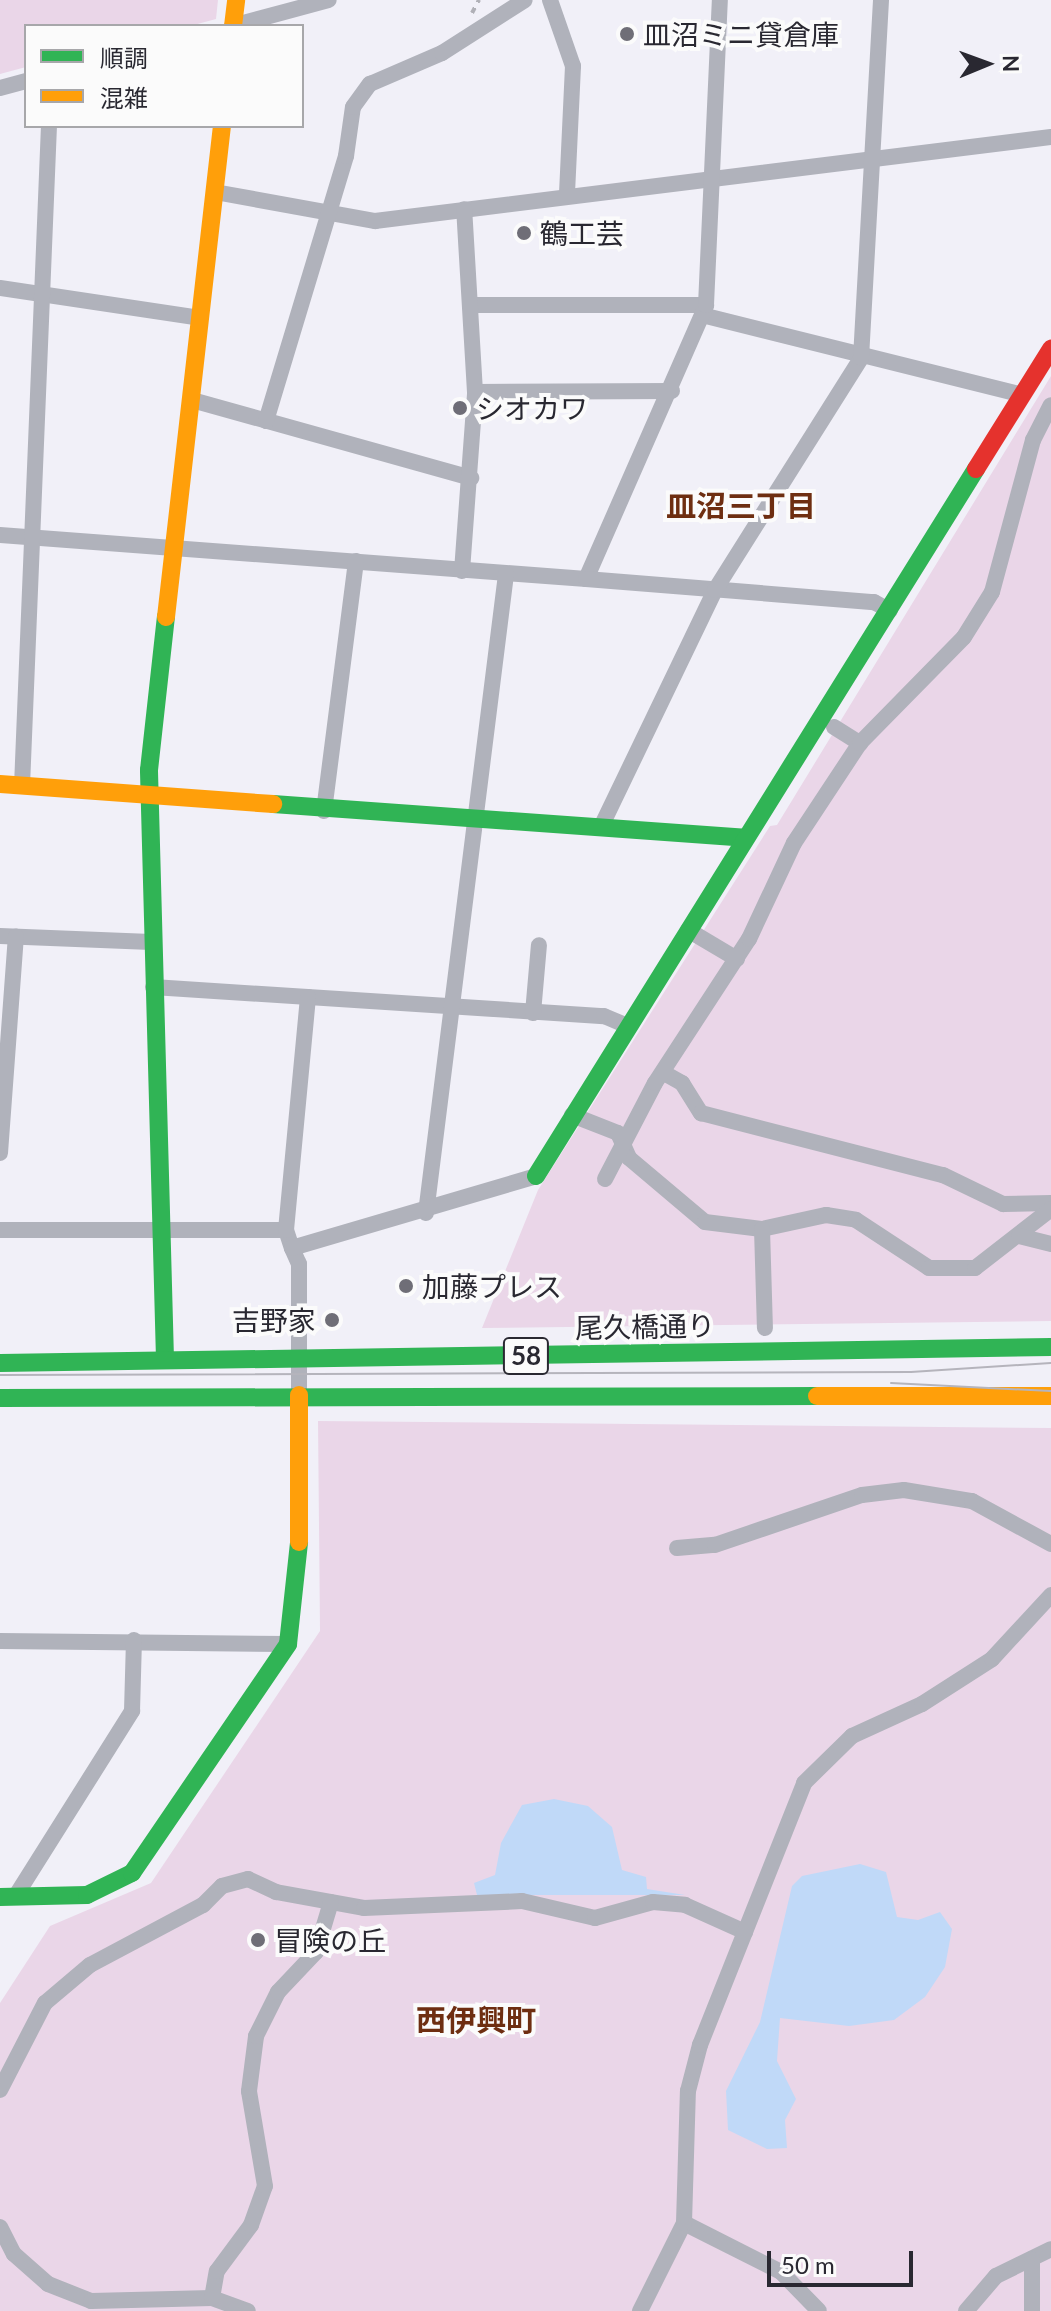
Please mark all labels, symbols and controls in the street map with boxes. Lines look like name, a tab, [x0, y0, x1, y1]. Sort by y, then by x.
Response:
place label: 皿沼ミニ貸倉庫	[643, 17, 839, 51]
legend	[24, 24, 304, 128]
north arrow	[947, 24, 1027, 104]
marker: 皿沼ミニ貸倉庫	[618, 25, 636, 43]
text: 順調	[100, 43, 148, 72]
text: N	[998, 55, 1025, 72]
text: 混雑	[100, 83, 148, 112]
place label: 鶴工芸	[540, 216, 624, 250]
marker: 鶴工芸	[515, 224, 533, 242]
place label: シオカワ	[476, 391, 588, 425]
marker: シオカワ	[451, 399, 469, 417]
district label: 皿沼三丁目	[666, 487, 816, 523]
place label: 加藤プレス	[422, 1269, 562, 1303]
marker: 加藤プレス	[397, 1277, 415, 1295]
place label: 吉野家	[232, 1303, 316, 1337]
street label: 尾久橋通り	[575, 1308, 715, 1344]
marker: 吉野家	[323, 1311, 341, 1329]
road number: 58	[502, 1334, 550, 1378]
place label: 冒険の丘	[274, 1923, 386, 1957]
marker: 冒険の丘	[249, 1931, 267, 1949]
district label: 西伊興町	[416, 2001, 536, 2037]
scale bar	[771, 2235, 917, 2285]
text: 50 m	[781, 2250, 835, 2279]

